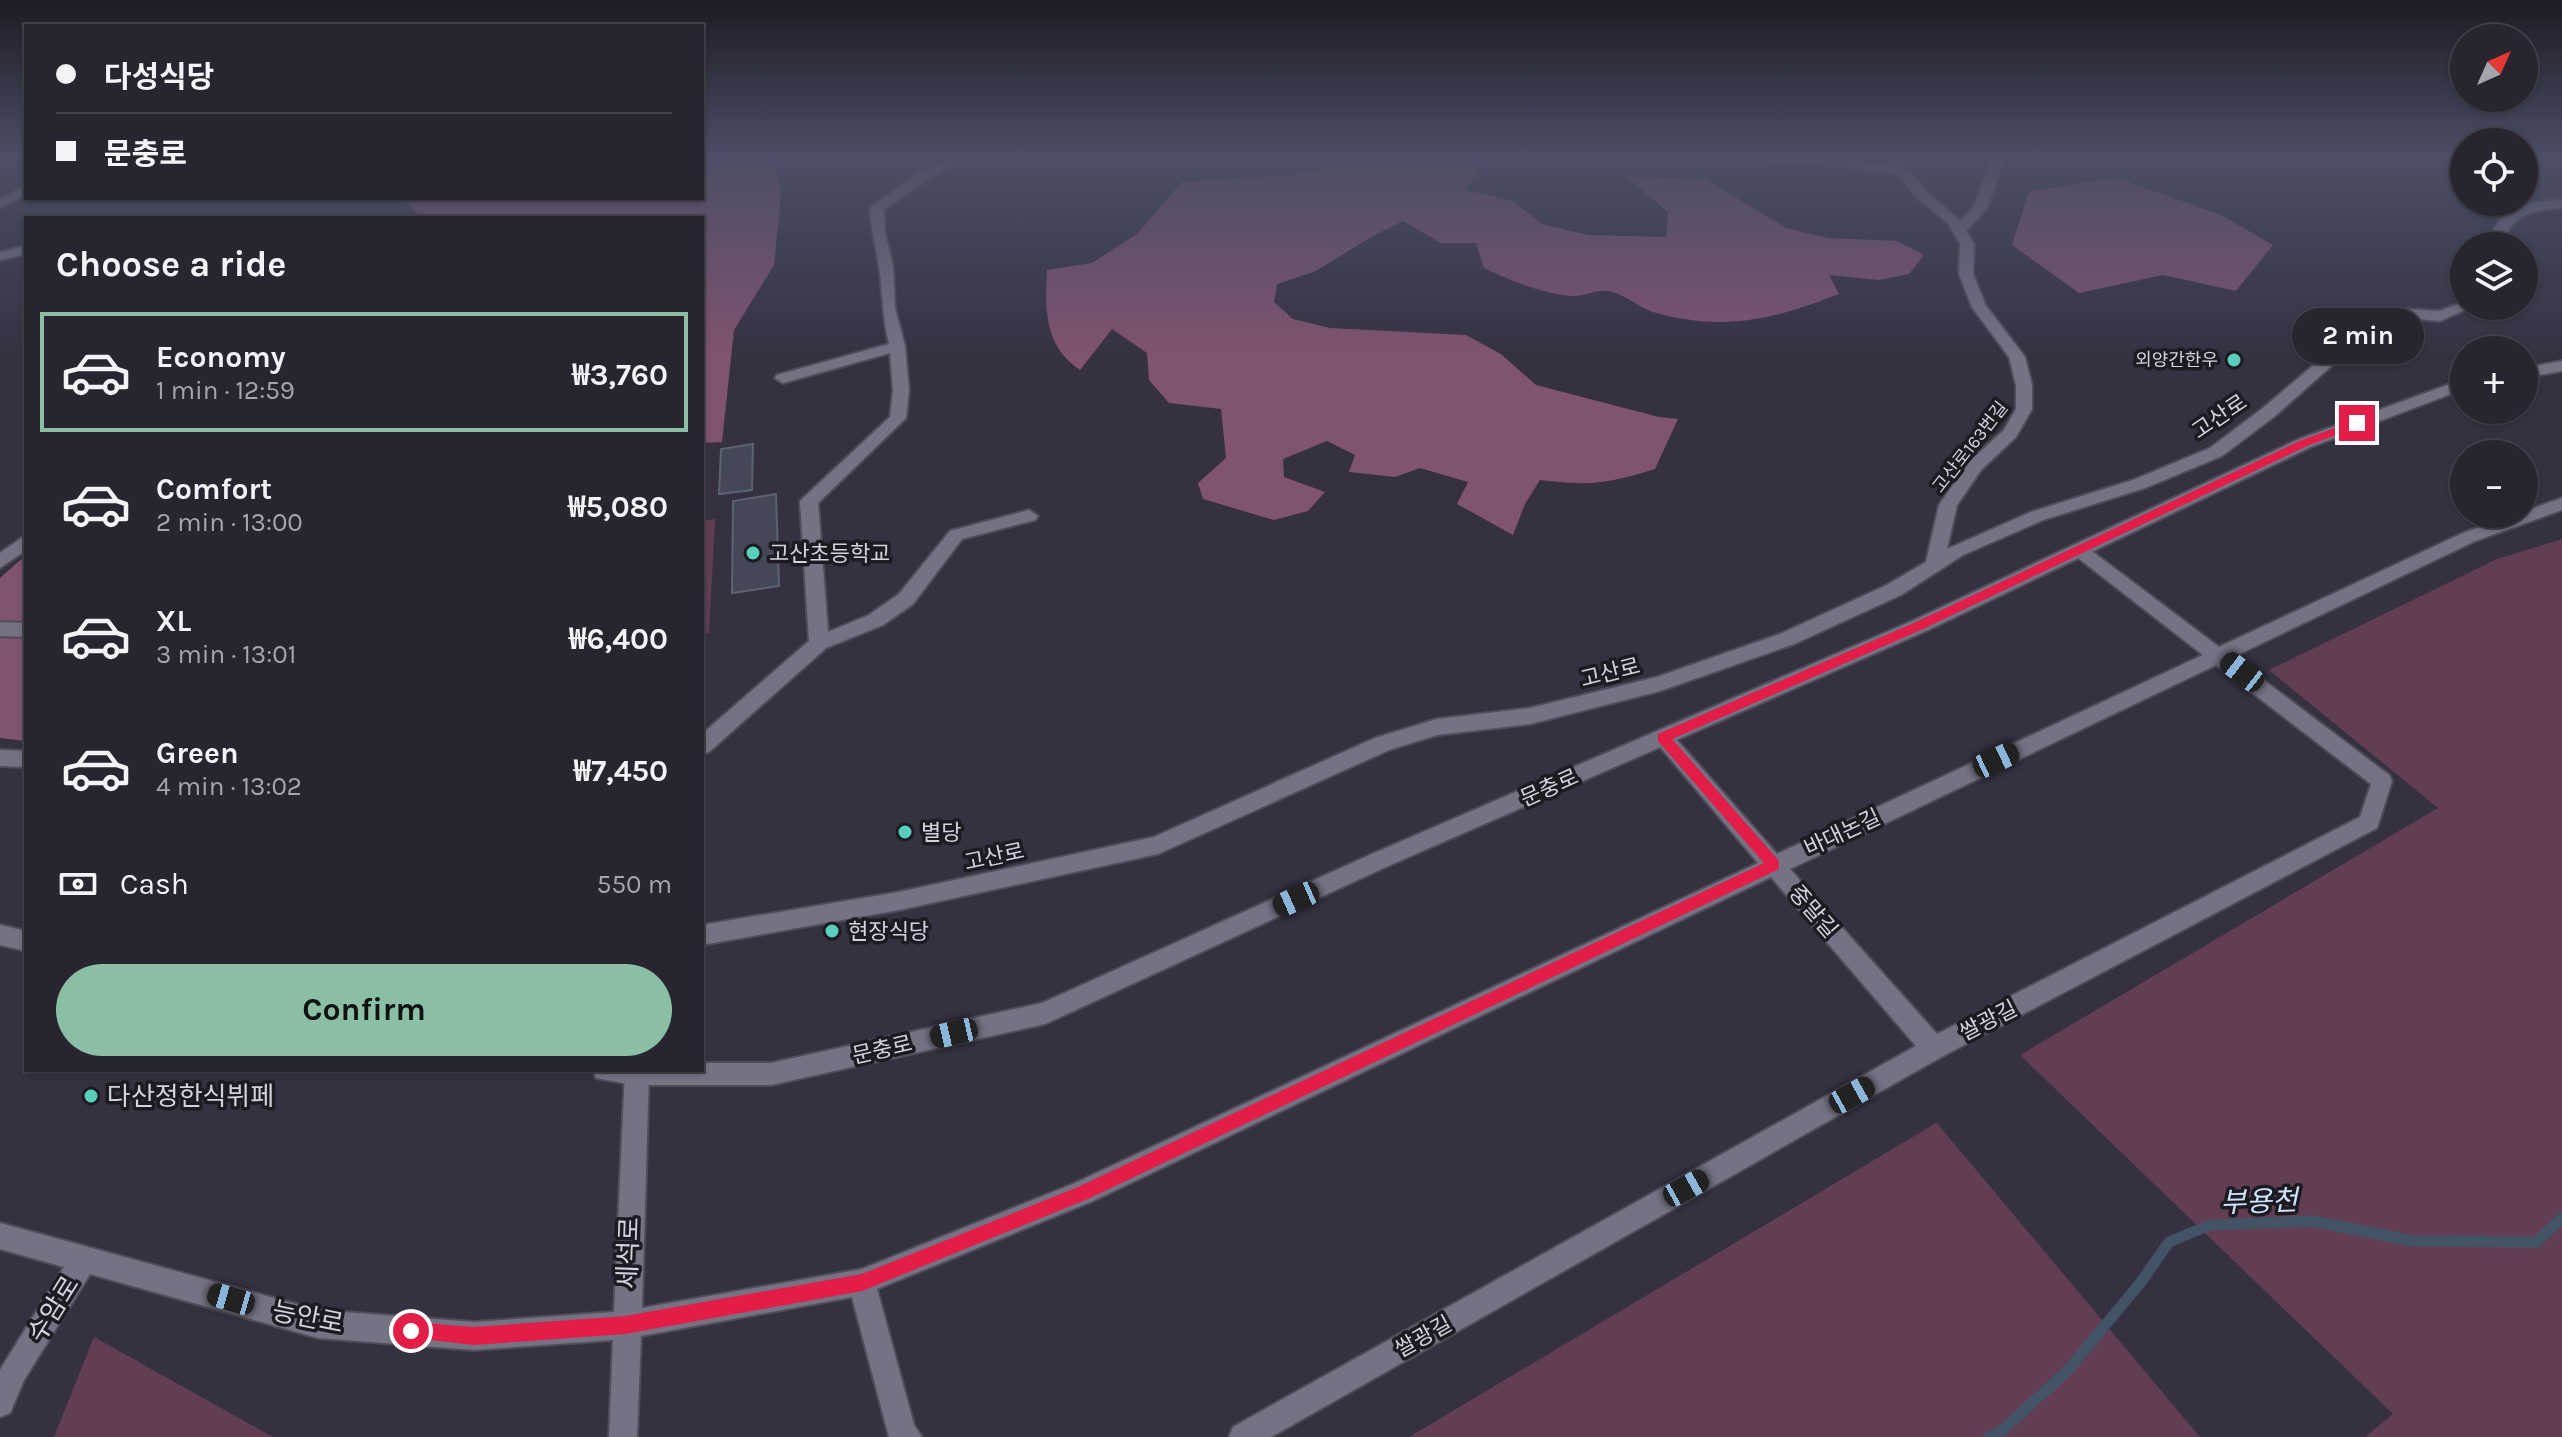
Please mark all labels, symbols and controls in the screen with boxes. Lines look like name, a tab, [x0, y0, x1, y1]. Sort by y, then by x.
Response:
north arrow	[2450, 24, 2538, 112]
map controls	[2450, 24, 2538, 528]
text: 다성식당	[104, 59, 214, 95]
button: locate	[2450, 128, 2538, 216]
text: 문충로	[104, 136, 187, 172]
button: layers	[2450, 232, 2538, 320]
text: Choose a ride	[56, 243, 286, 285]
callout: 2 min	[2291, 307, 2423, 363]
text: 2 min	[2322, 320, 2394, 351]
icon: car	[60, 336, 132, 408]
button: +	[2450, 336, 2538, 424]
text: Economy	[156, 339, 286, 375]
place label: 외양간한우	[2135, 349, 2218, 371]
marker: 외양간한우	[2225, 351, 2243, 369]
text: ₩3,760	[572, 357, 668, 393]
text: 1 min · 12:59	[156, 375, 295, 406]
street label: 고산로	[2187, 389, 2252, 445]
street label: 고산로163번길	[1928, 397, 2012, 497]
route end	[2339, 405, 2375, 441]
button: −	[2450, 440, 2538, 528]
icon: car	[60, 468, 132, 540]
text: Comfort	[156, 471, 272, 507]
text: ₩5,080	[568, 489, 668, 525]
text: 2 min · 13:00	[156, 507, 303, 538]
place label: 고산초등학교	[769, 541, 890, 567]
marker: 고산초등학교	[744, 544, 762, 562]
icon: car	[60, 600, 132, 672]
text: XL	[156, 603, 191, 639]
text: ₩6,400	[569, 621, 668, 657]
text: 3 min · 13:01	[156, 639, 296, 670]
car	[2216, 648, 2268, 696]
street label: 고산로	[1578, 653, 1643, 693]
icon: car	[60, 732, 132, 804]
text: Green	[156, 735, 239, 771]
car	[1969, 739, 2023, 781]
text: ₩7,450	[573, 753, 668, 789]
street label: 문충로	[1516, 764, 1582, 812]
text: 4 min · 13:02	[156, 771, 302, 802]
street label: 바대논길	[1800, 804, 1885, 862]
place label: 별당	[921, 820, 961, 846]
marker: 별당	[896, 823, 914, 841]
street label: 고산로	[962, 838, 1027, 876]
icon: cash	[56, 862, 100, 906]
text: Cash	[120, 866, 189, 902]
text: 550 m	[597, 869, 672, 900]
car	[1269, 878, 1323, 920]
street label: 중말길	[1784, 880, 1843, 943]
place label: 현장식당	[848, 919, 929, 945]
marker: 현장식당	[823, 922, 841, 940]
button: Confirm	[56, 964, 672, 1056]
street label: 쌀광길	[1955, 996, 2021, 1046]
car	[928, 1016, 980, 1050]
street label: 문충로	[850, 1030, 915, 1069]
car	[1825, 1073, 1879, 1117]
place label: 다산정한식뷔페	[107, 1081, 274, 1112]
marker: 다산정한식뷔페	[82, 1087, 100, 1105]
car	[1659, 1166, 1713, 1210]
water label: 부용천	[2220, 1184, 2301, 1219]
street label: 세석로	[612, 1217, 645, 1289]
street label: 수암로	[21, 1271, 86, 1348]
car	[205, 1281, 257, 1317]
street label: 능안로	[270, 1295, 346, 1340]
street label: 쌀광길	[1391, 1311, 1456, 1363]
route start	[393, 1313, 429, 1349]

